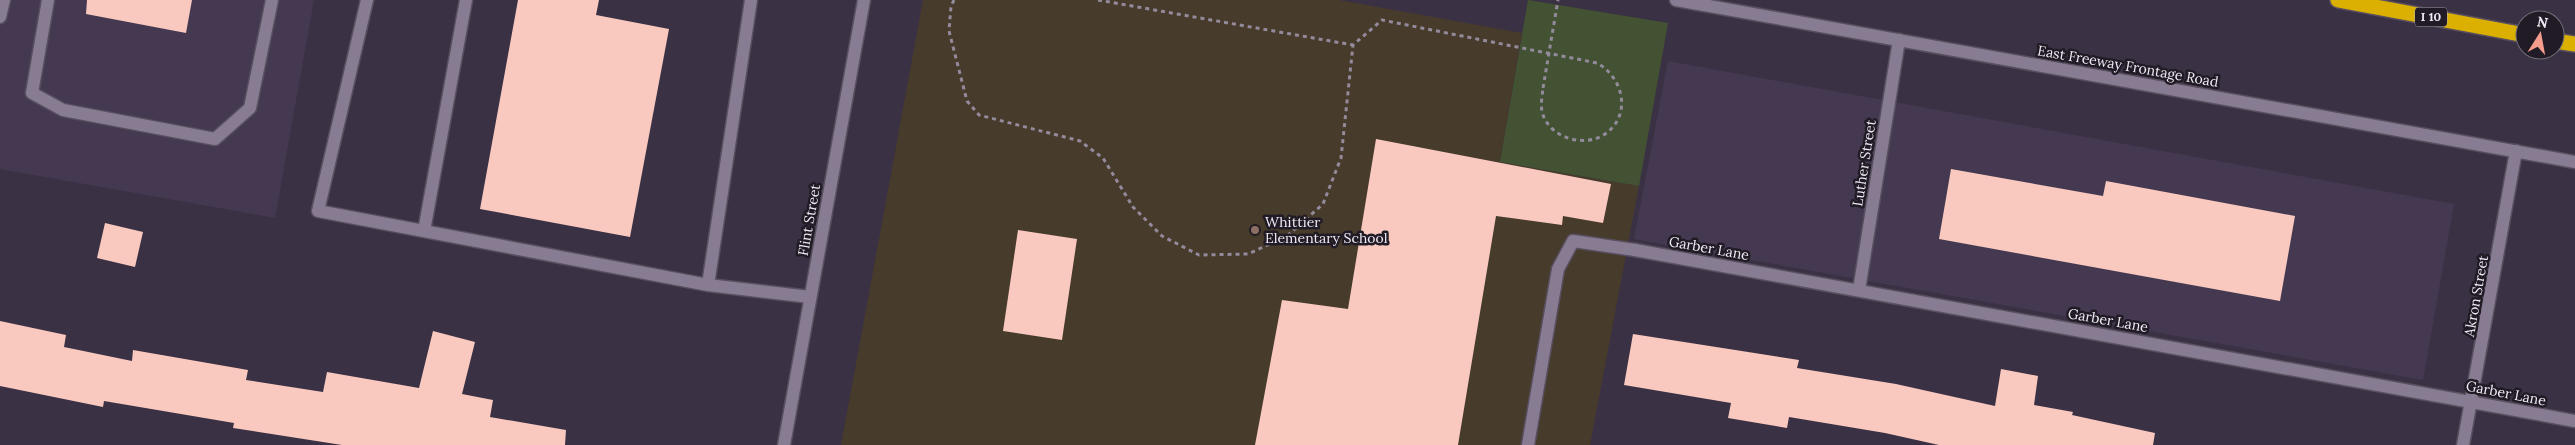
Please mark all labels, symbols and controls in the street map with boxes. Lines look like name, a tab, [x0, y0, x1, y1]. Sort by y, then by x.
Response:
road number: I 10	[2415, 8, 2447, 26]
north arrow	[2515, 10, 2565, 60]
text: N	[2535, 12, 2550, 32]
street label: East Freeway Frontage Road	[2036, 41, 2220, 91]
street label: Luther Street	[1848, 118, 1880, 208]
street label: Flint Street	[794, 182, 824, 257]
place label: Whittier Elementary School	[1265, 213, 1388, 247]
marker: Whittier Elementary School	[1249, 224, 1261, 236]
street label: Garber Lane	[1668, 232, 1751, 264]
street label: Akron Street	[2460, 253, 2492, 339]
street label: Garber Lane	[2067, 304, 2150, 336]
street label: Garber Lane	[2464, 376, 2548, 410]

